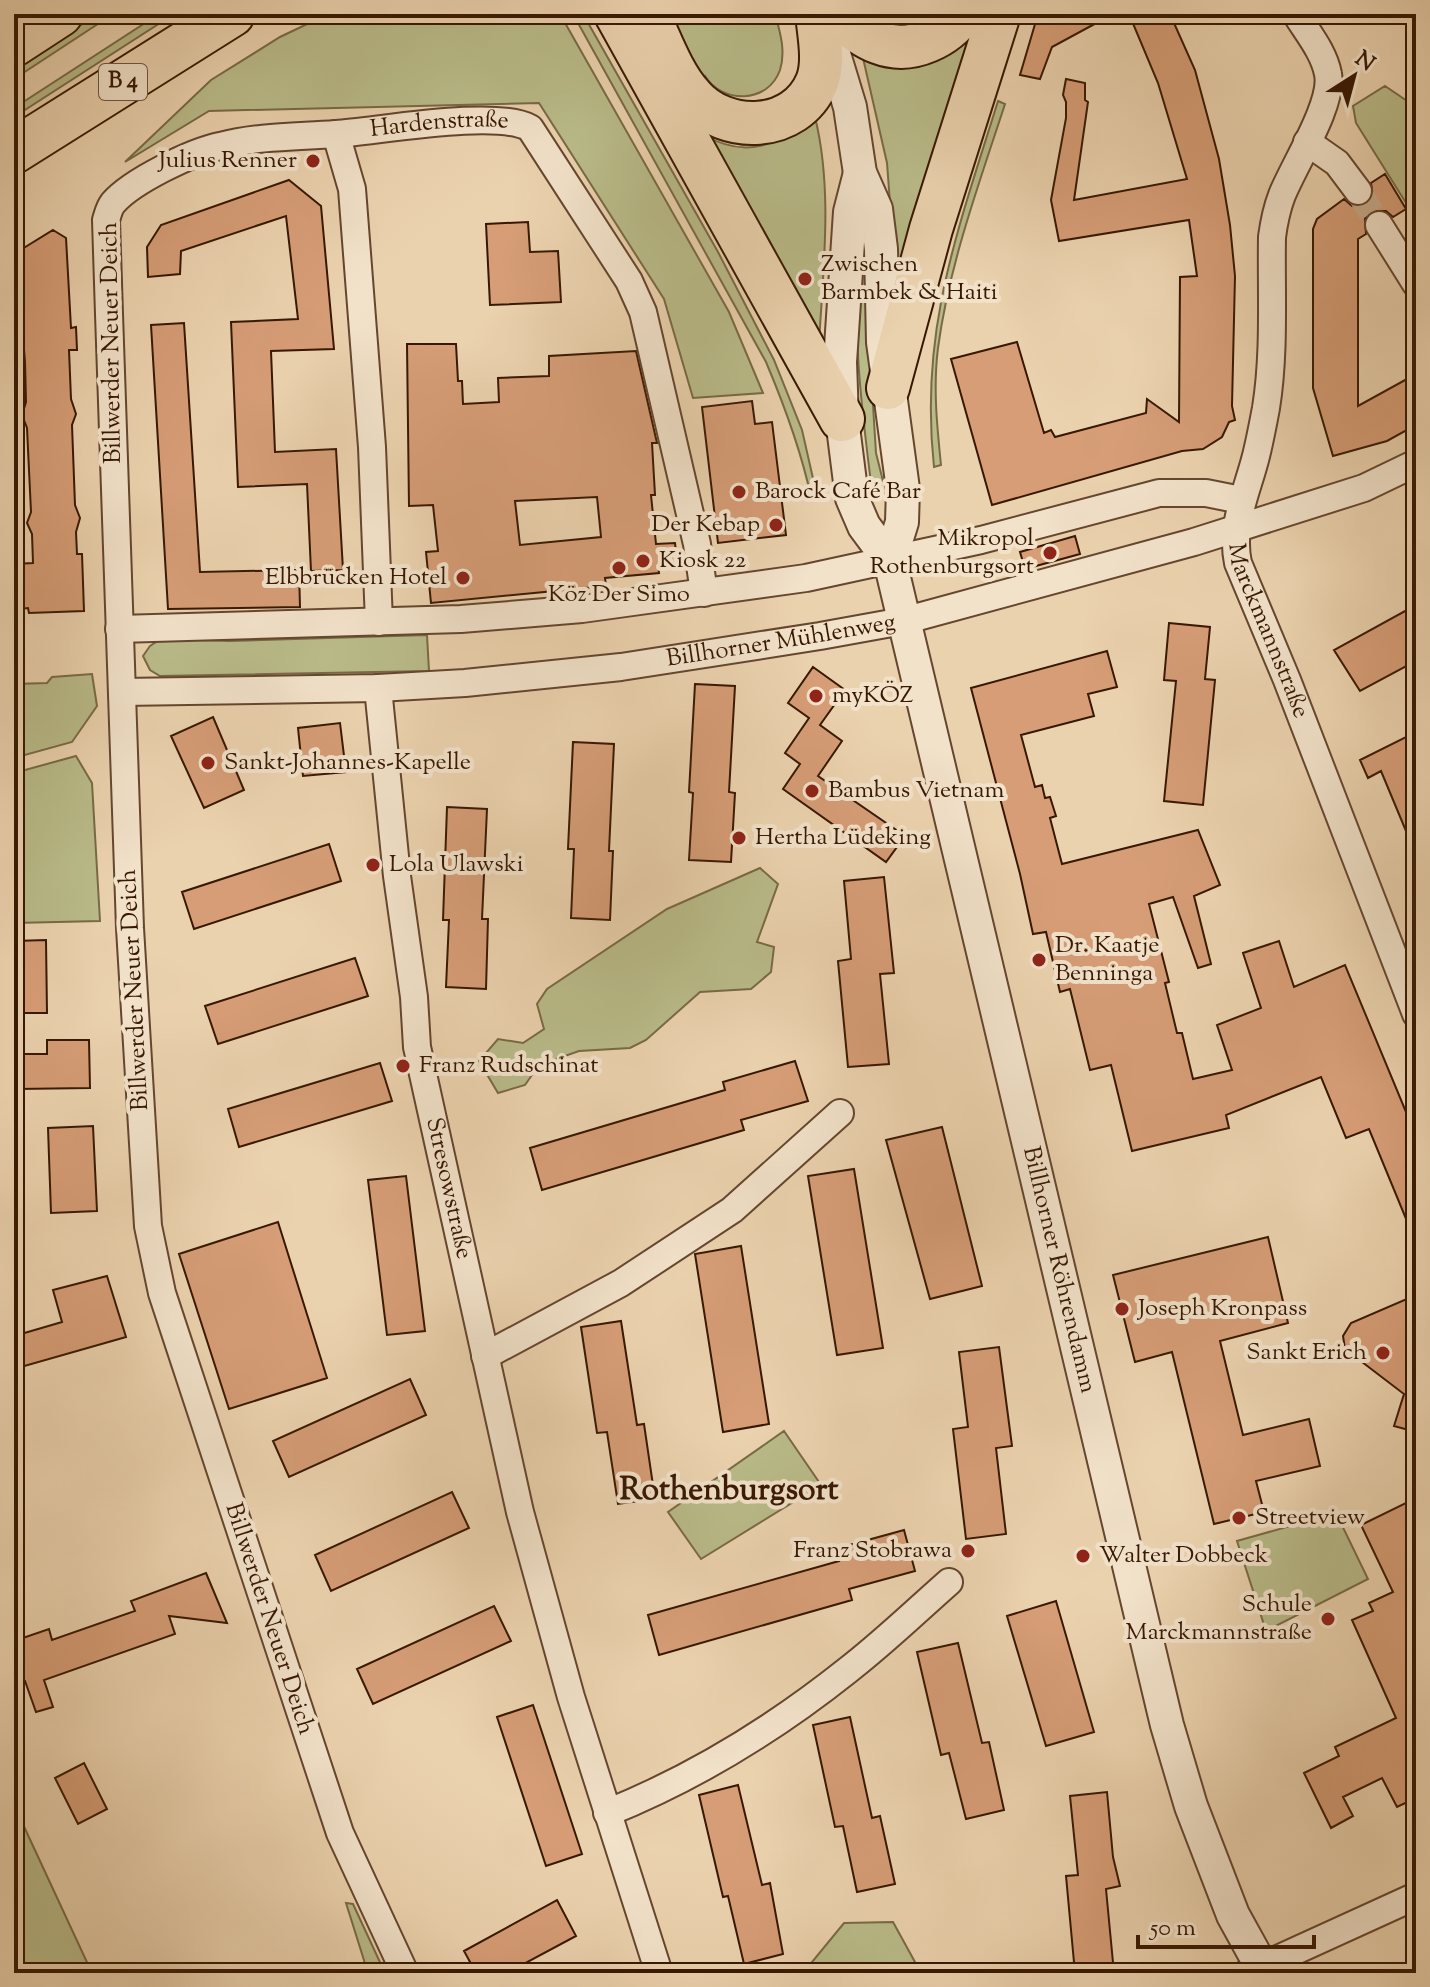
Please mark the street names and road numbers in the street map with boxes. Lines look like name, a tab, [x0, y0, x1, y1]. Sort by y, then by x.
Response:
road number: B 4	[99, 64, 147, 100]
street label: Hardenstraße	[368, 103, 510, 147]
street label: Billwerder Neuer Deich	[93, 222, 131, 464]
street label: Marckmannstraße	[1218, 541, 1317, 723]
street label: Billhorner Mühlenweg	[664, 606, 898, 677]
street label: Billwerder Neuer Deich	[112, 868, 158, 1112]
street label: Stresowstraße	[416, 1114, 480, 1262]
street label: Billhorner Röhrendamm	[1013, 1143, 1104, 1397]
street label: Billwerder Neuer Deich	[215, 1499, 323, 1739]

